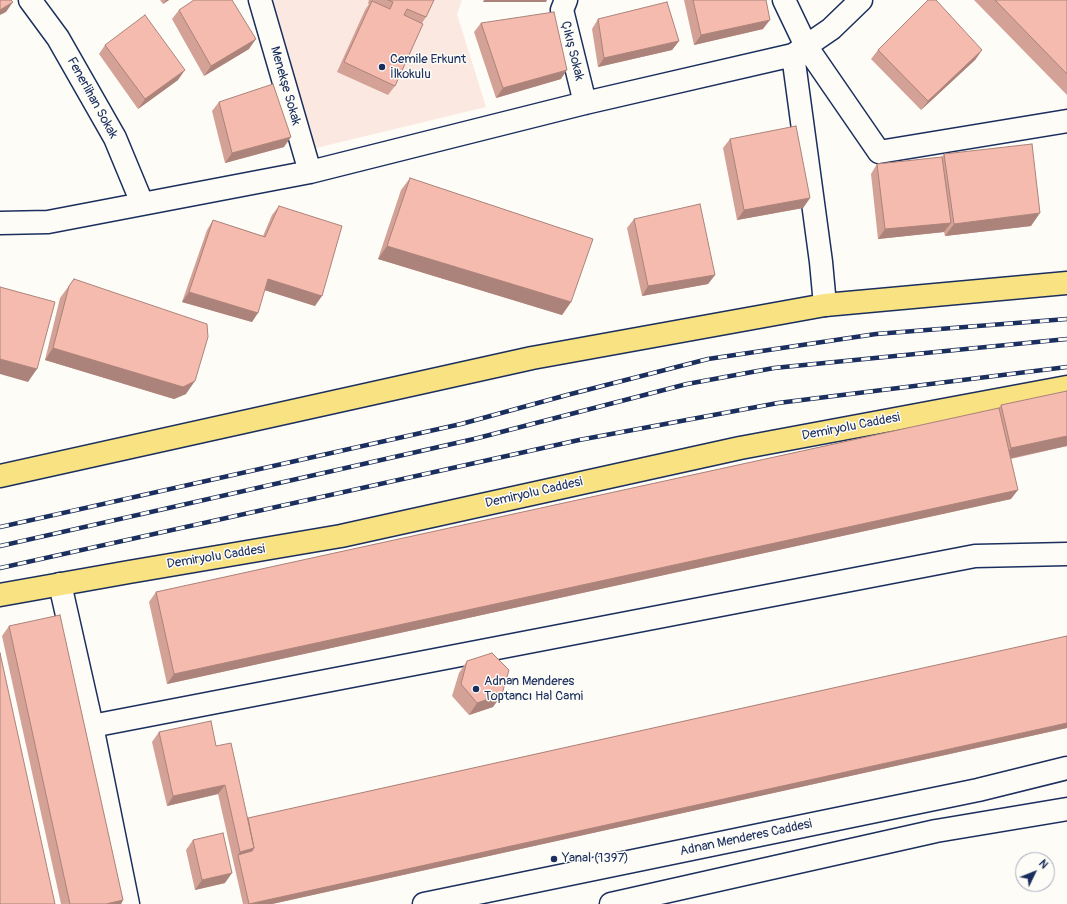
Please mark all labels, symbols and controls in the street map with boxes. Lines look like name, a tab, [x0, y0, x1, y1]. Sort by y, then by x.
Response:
street label: Çıkış Sokak	[557, 20, 587, 82]
street label: Menekşe Sokak	[266, 45, 304, 127]
place label: Cemile Erkunt İlkokulu	[390, 52, 466, 83]
street label: Fenerlihan Sokak	[63, 55, 121, 141]
marker: Cemile Erkunt İlkokulu	[377, 62, 387, 72]
street label: Demiryolu Caddesi	[801, 410, 901, 444]
street label: Demiryolu Caddesi	[484, 474, 584, 512]
street label: Demiryolu Caddesi	[166, 542, 266, 572]
place label: Adnan Menderes Toptancı Hal Cami	[484, 674, 583, 705]
marker: Adnan Menderes Toptancı Hal Cami	[471, 684, 481, 694]
street label: Adnan Menderes Caddesi	[679, 816, 813, 860]
place label: Yanal (1397)	[562, 851, 629, 867]
north arrow	[1015, 852, 1055, 892]
marker: Yanal (1397)	[549, 854, 559, 864]
text: N	[1036, 857, 1051, 871]

